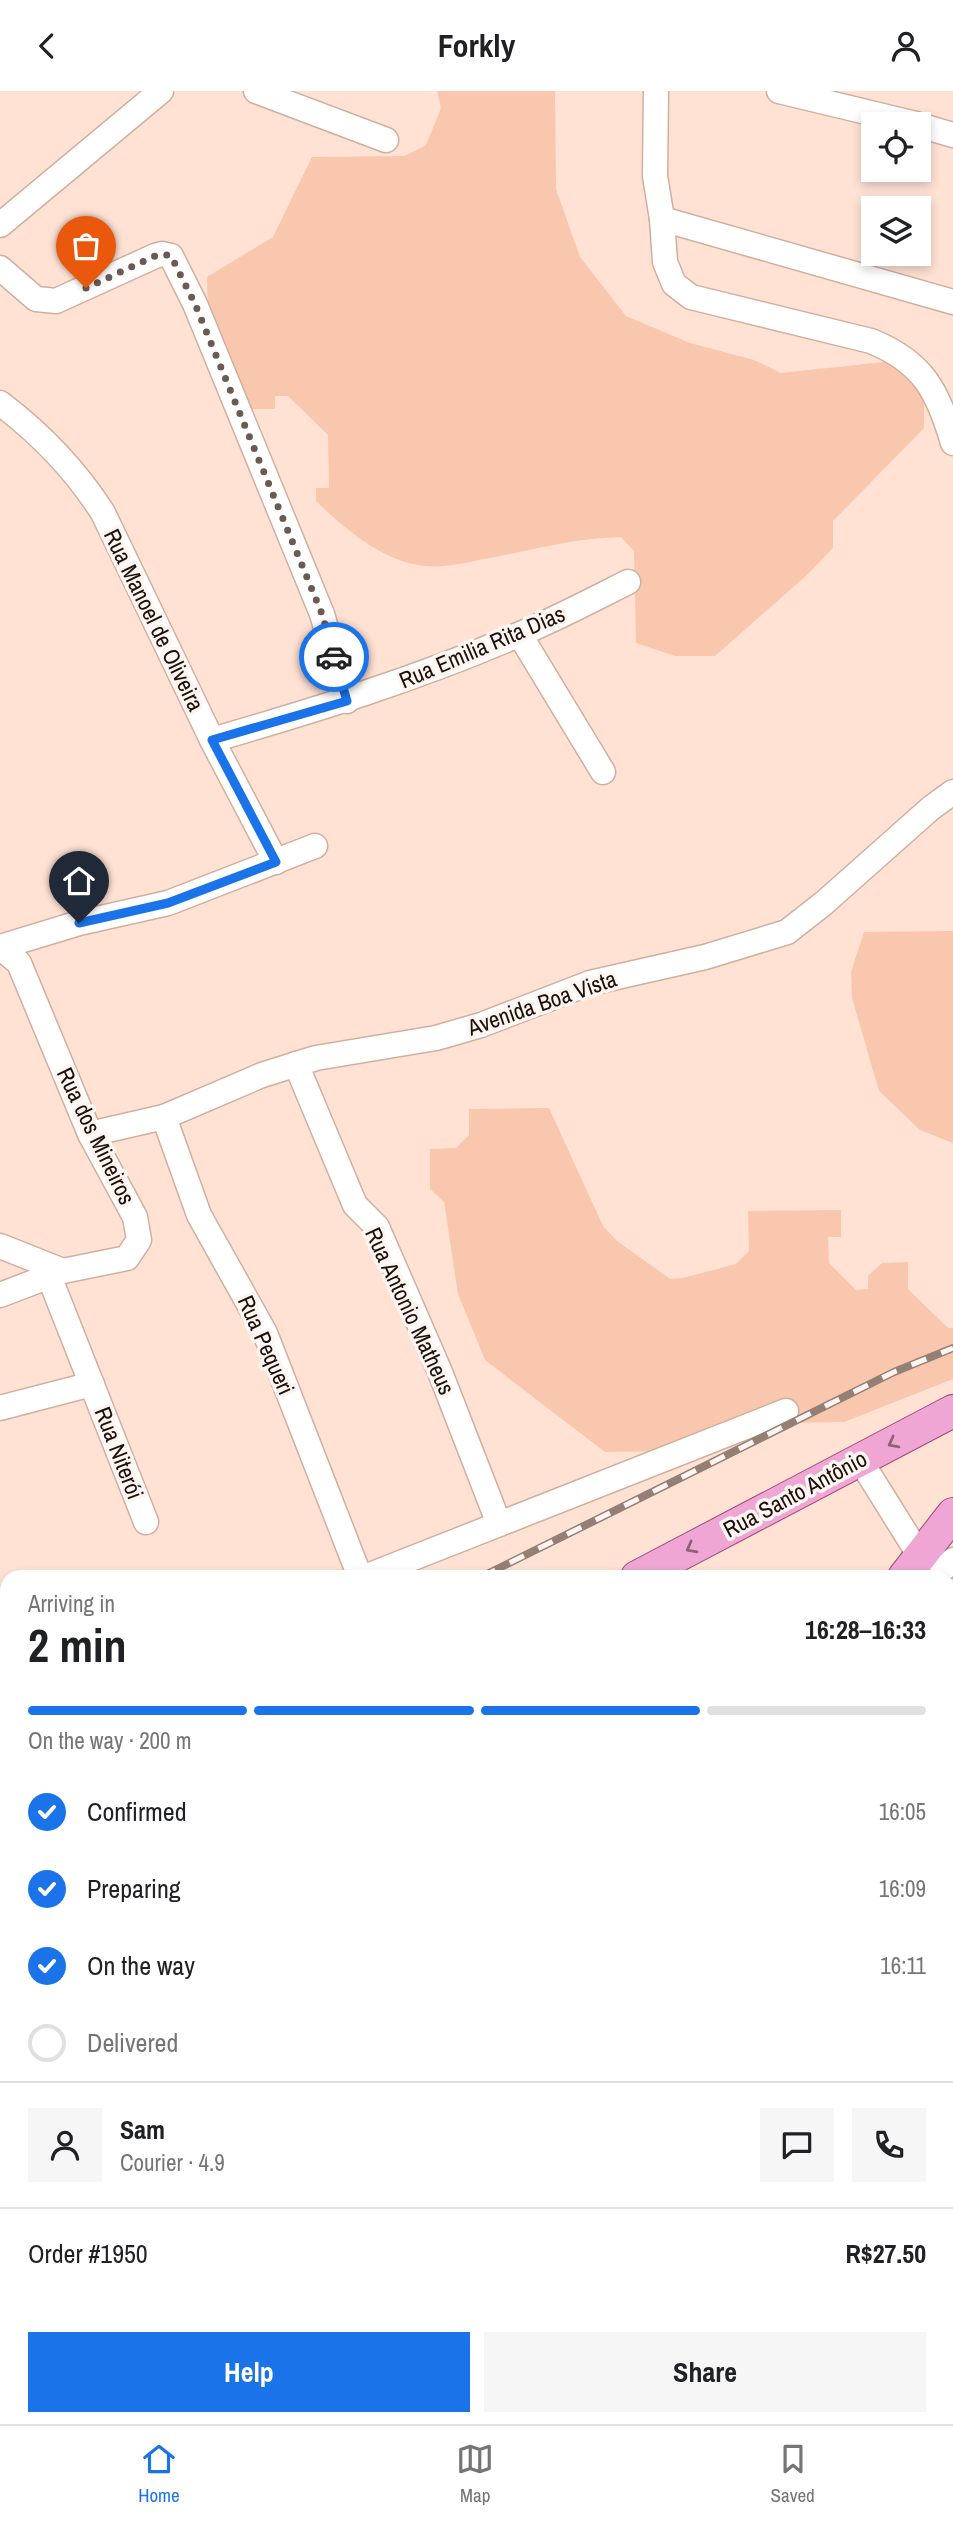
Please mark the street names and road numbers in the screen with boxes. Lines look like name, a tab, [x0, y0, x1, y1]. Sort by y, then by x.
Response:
street label: Rua Manoel de Oliveira	[97, 523, 212, 717]
street label: Rua Emilia Rita Dias	[394, 598, 569, 695]
street label: Avenida Boa Vista	[462, 962, 621, 1043]
street label: Rua dos Mineiros	[50, 1062, 143, 1209]
street label: Rua Antonio Matheus	[358, 1222, 463, 1400]
street label: Rua Pequeri	[231, 1290, 302, 1399]
street label: Rua Niterói	[88, 1402, 151, 1503]
street label: Rua Santo Antônio	[718, 1443, 872, 1544]

